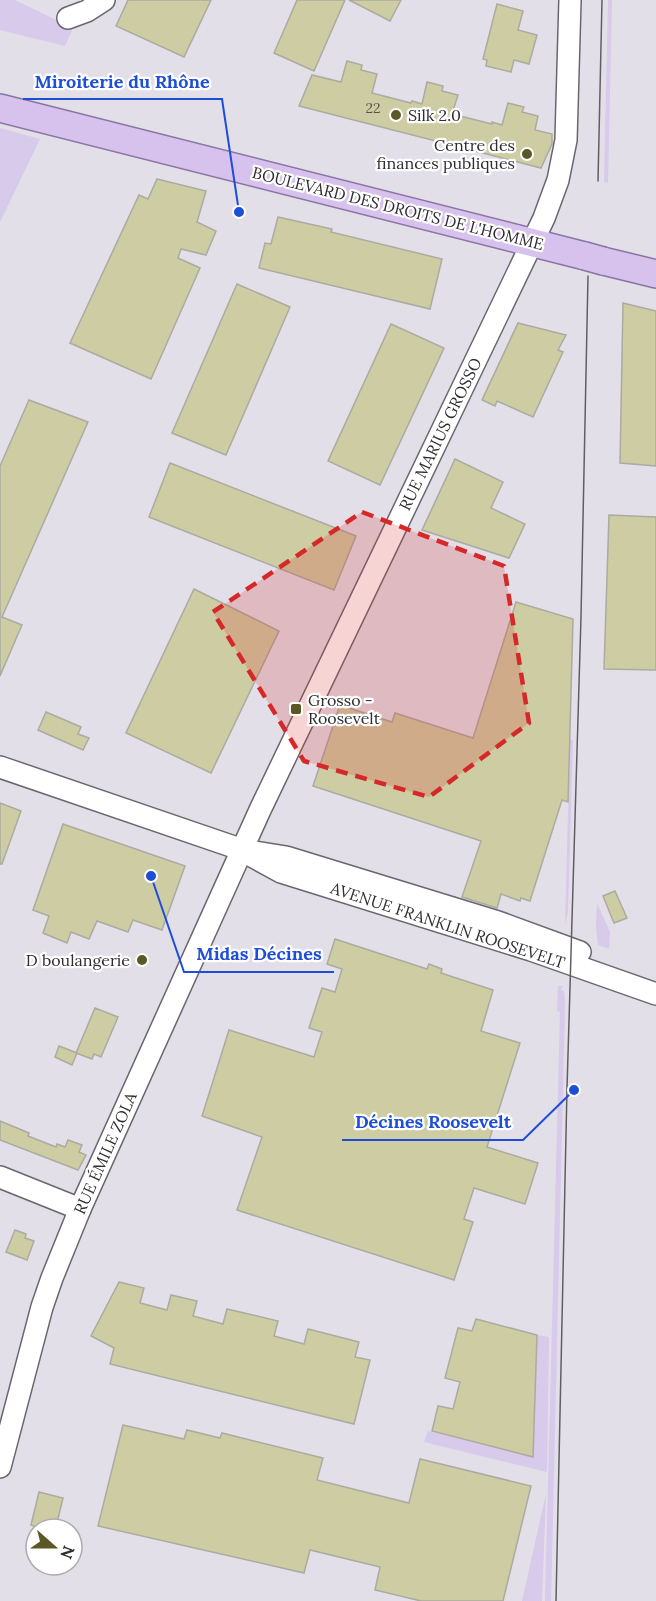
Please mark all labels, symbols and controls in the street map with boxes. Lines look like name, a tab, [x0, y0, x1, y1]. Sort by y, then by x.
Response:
callout: Miroiterie du Rhône	[23, 63, 222, 99]
text: Miroiterie du Rhône	[34, 70, 210, 93]
house number: 22	[365, 99, 381, 117]
place label: Silk 2.0	[408, 105, 461, 125]
marker: Silk 2.0	[389, 108, 403, 122]
place label: Centre des finances publiques	[377, 135, 515, 173]
marker: Centre des finances publiques	[520, 147, 534, 161]
street label: BOULEVARD DES DROITS DE L'HOMME	[250, 162, 546, 254]
street label: RUE MARIUS GROSSO	[394, 354, 486, 514]
place label: Grosso - Roosevelt	[308, 690, 381, 728]
marker: Grosso - Roosevelt	[289, 702, 303, 716]
street label: AVENUE FRANKLIN ROOSEVELT	[327, 877, 568, 972]
callout: Midas Décines	[184, 936, 334, 972]
text: Midas Décines	[196, 942, 322, 965]
place label: D boulangerie	[26, 950, 130, 970]
marker: D boulangerie	[135, 953, 149, 967]
street label: RUE ÉMILE ZOLA	[69, 1088, 141, 1217]
callout: Décines Roosevelt	[342, 1104, 523, 1140]
text: Décines Roosevelt	[355, 1110, 512, 1133]
north arrow	[24, 1517, 84, 1577]
text: N	[56, 1543, 80, 1562]

